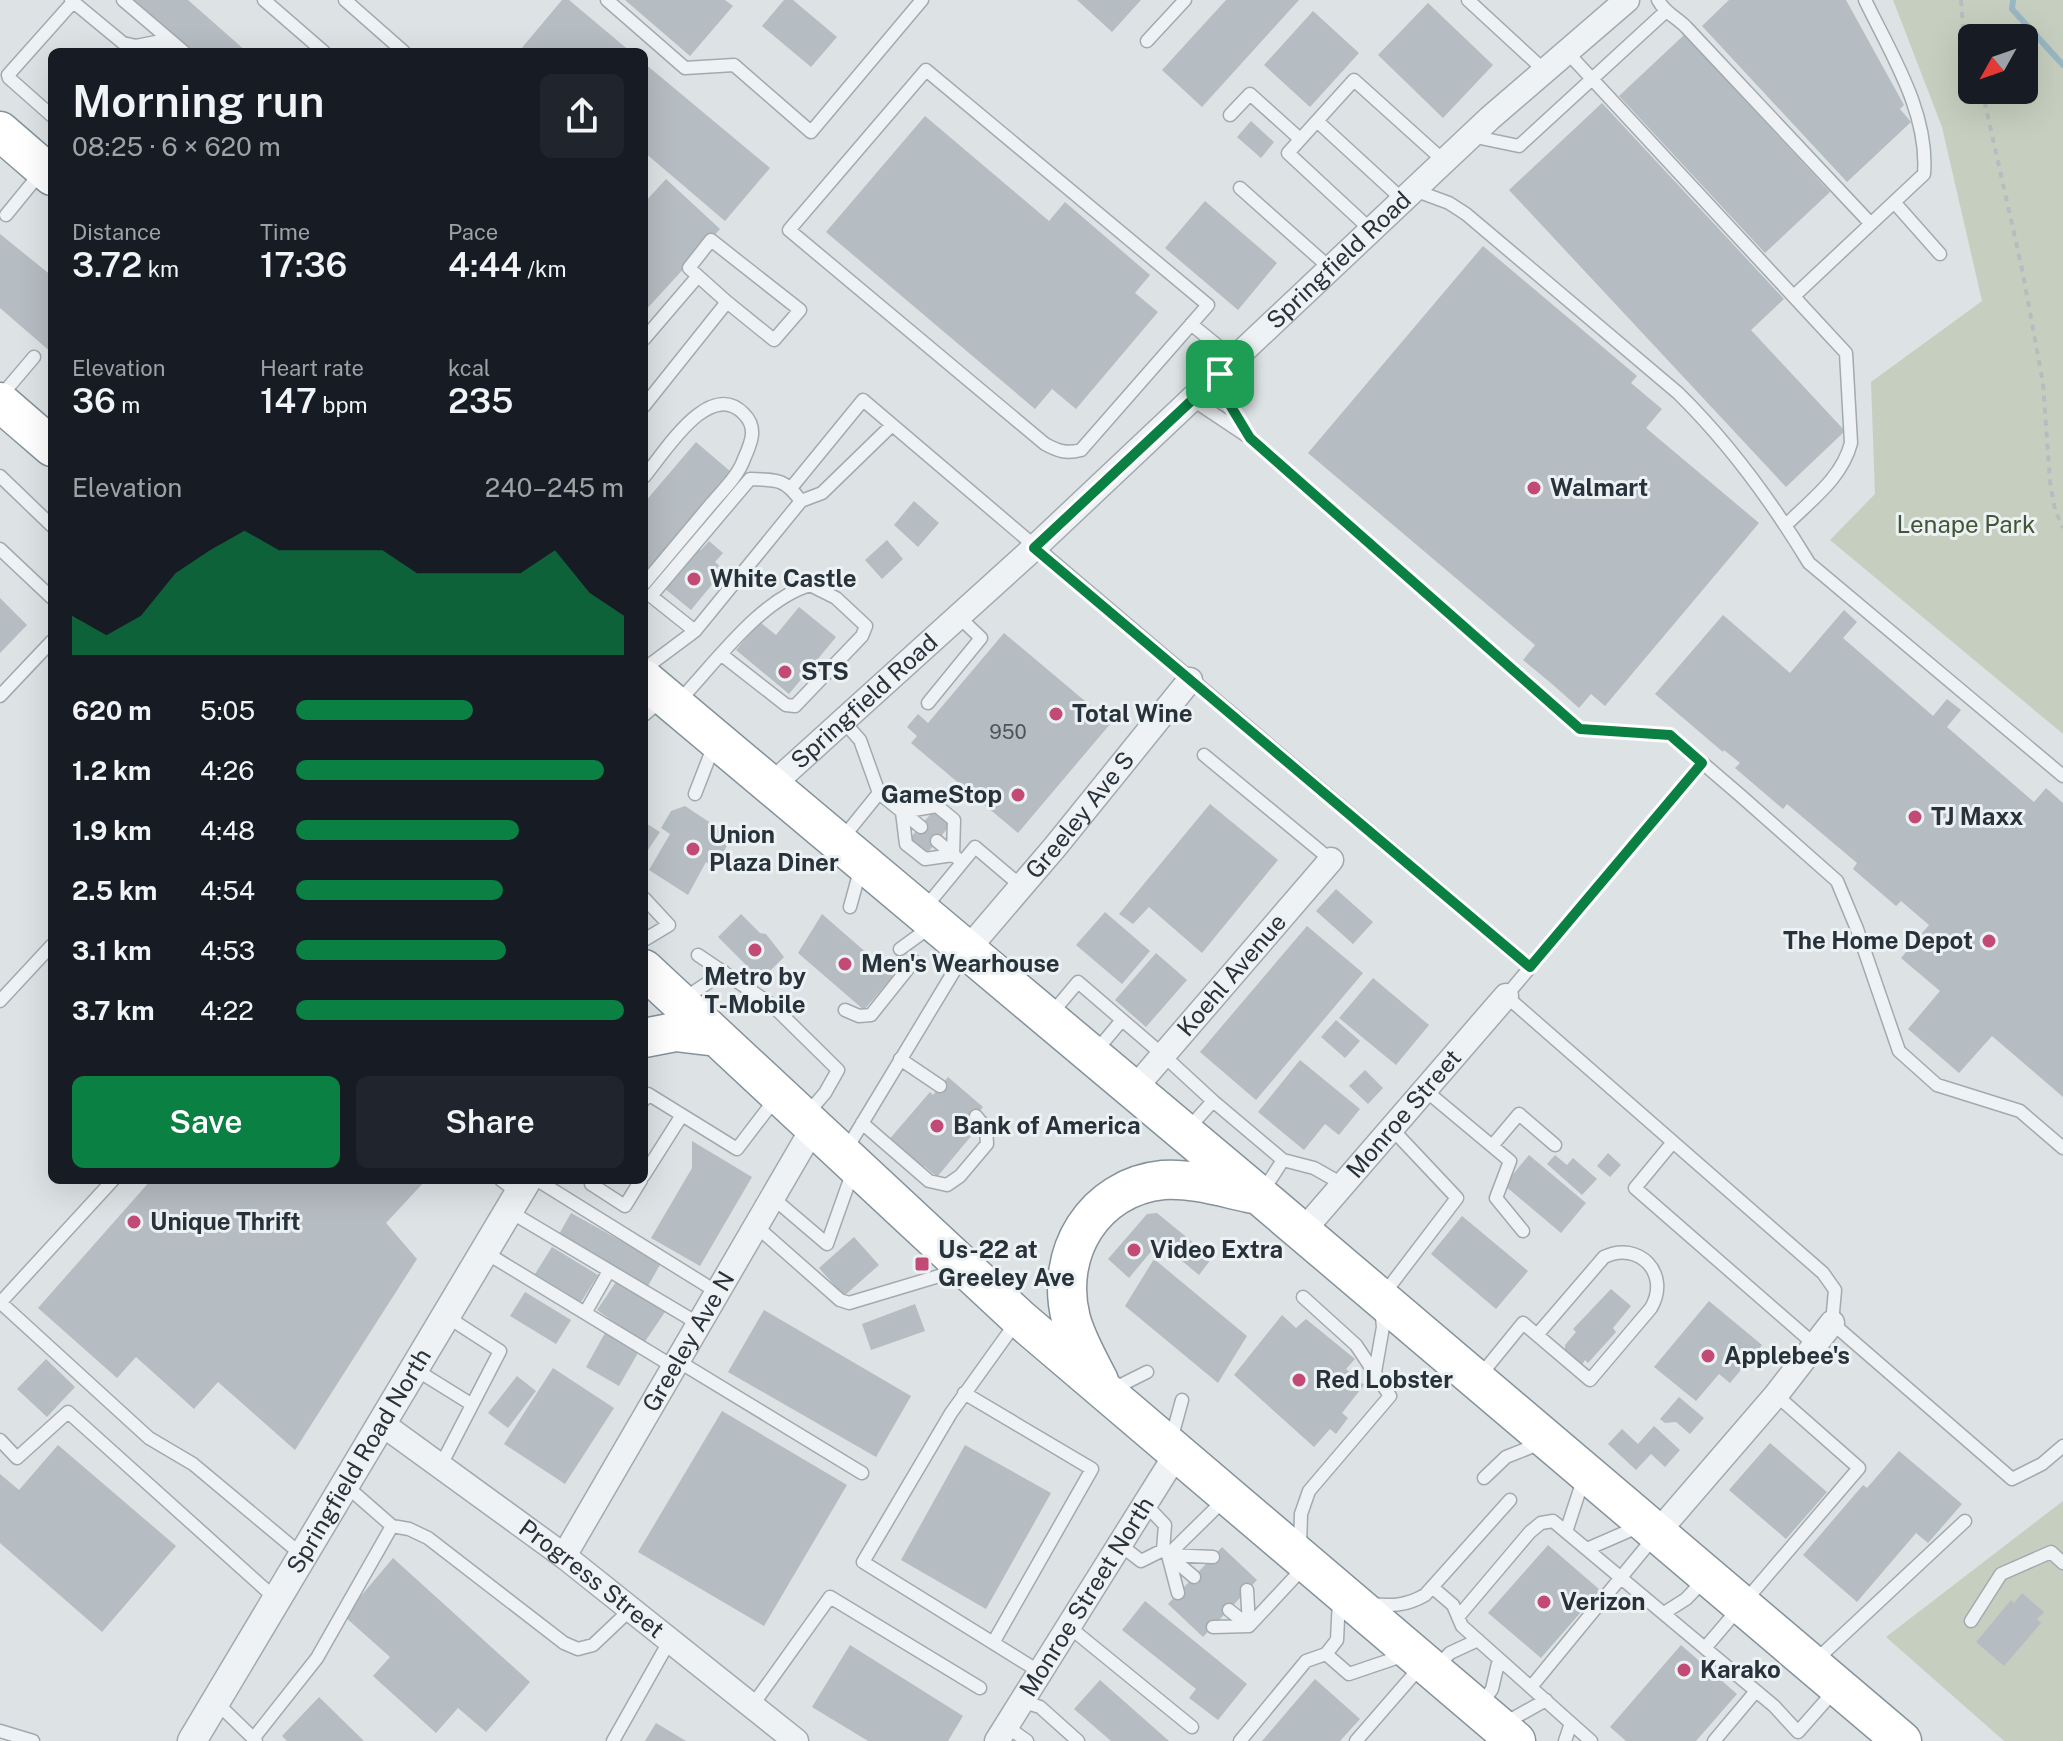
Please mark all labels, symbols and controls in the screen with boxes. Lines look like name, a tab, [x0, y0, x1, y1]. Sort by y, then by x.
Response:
north arrow	[1958, 24, 2038, 104]
map controls	[1958, 24, 2038, 104]
button: share	[540, 74, 624, 158]
text: Morning run	[72, 75, 325, 127]
text: 08:25 · 6 × 620 m	[72, 131, 281, 162]
street label: Springfield Road	[1261, 185, 1416, 334]
text: Distance	[72, 219, 161, 245]
text: Time	[260, 219, 310, 245]
text: Pace	[448, 219, 498, 245]
text: 3.72	[72, 245, 142, 285]
text: 17:36	[260, 245, 347, 285]
text: 4:44	[448, 245, 522, 285]
text: km	[142, 256, 179, 282]
text: /km	[522, 256, 566, 282]
pin	[1186, 340, 1254, 408]
icon: arrive	[1198, 352, 1242, 396]
text: Elevation	[72, 355, 165, 381]
text: Heart rate	[260, 355, 364, 381]
text: kcal	[448, 355, 490, 381]
text: 36	[72, 381, 116, 421]
text: 147	[260, 381, 317, 421]
text: 235	[448, 381, 513, 421]
text: m	[116, 392, 140, 418]
text: bpm	[317, 392, 368, 418]
text: Elevation	[72, 472, 182, 503]
text: 240–245 m	[485, 472, 624, 503]
place label: Walmart	[1550, 473, 1648, 501]
marker: Walmart	[1525, 479, 1543, 497]
park label: Lenape Park	[1897, 510, 2035, 538]
place label: White Castle	[710, 564, 857, 592]
marker: White Castle	[685, 570, 703, 588]
street label: Springfield Road	[785, 627, 943, 774]
place label: STS	[801, 657, 849, 685]
marker: STS	[776, 663, 794, 681]
text: 620 m	[72, 695, 152, 726]
text: 5:05	[200, 695, 255, 726]
place label: Total Wine	[1072, 699, 1193, 727]
marker: Total Wine	[1047, 705, 1065, 723]
house number: 950	[989, 720, 1027, 744]
street label: Greeley Ave S	[1019, 746, 1139, 884]
text: 1.2 km	[72, 755, 151, 786]
text: 4:26	[200, 755, 254, 786]
place label: GameStop	[881, 780, 1002, 808]
marker: GameStop	[1009, 786, 1027, 804]
place label: TJ Maxx	[1931, 802, 2023, 830]
marker: TJ Maxx	[1906, 808, 1924, 826]
text: 1.9 km	[72, 815, 151, 846]
text: 4:48	[200, 815, 255, 846]
place label: Union Plaza Diner	[709, 820, 839, 876]
marker: Union Plaza Diner	[684, 840, 702, 858]
text: 2.5 km	[72, 875, 157, 906]
text: 4:54	[200, 875, 255, 906]
street label: Koehl Avenue	[1171, 908, 1291, 1042]
place label: The Home Depot	[1783, 926, 1973, 954]
marker: The Home Depot	[1980, 932, 1998, 950]
text: 3.1 km	[72, 935, 152, 966]
text: 4:53	[200, 935, 255, 966]
marker: Metro by T-Mobile	[746, 941, 764, 959]
place label: Men's Wearhouse	[861, 949, 1060, 977]
marker: Men's Wearhouse	[836, 955, 854, 973]
place label: Metro by T-Mobile	[704, 962, 806, 1018]
text: 3.7 km	[72, 995, 155, 1026]
text: 4:22	[200, 995, 254, 1026]
street label: Monroe Street	[1340, 1043, 1466, 1183]
button: Save	[72, 1076, 340, 1168]
button: Share	[356, 1076, 624, 1168]
place label: Bank of America	[953, 1111, 1141, 1139]
marker: Bank of America	[928, 1117, 946, 1135]
place label: Unique Thrift	[150, 1207, 301, 1235]
marker: Unique Thrift	[125, 1213, 143, 1231]
place label: Us-22 at Greeley Ave	[938, 1235, 1075, 1291]
place label: Video Extra	[1150, 1235, 1283, 1263]
marker: Video Extra	[1125, 1241, 1143, 1259]
marker: Us-22 at Greeley Ave	[913, 1255, 931, 1273]
street label: Greeley Ave N	[636, 1266, 740, 1416]
place label: Applebee's	[1724, 1341, 1850, 1369]
street label: Springfield Road North	[280, 1343, 436, 1578]
marker: Applebee's	[1699, 1347, 1717, 1365]
place label: Red Lobster	[1315, 1365, 1453, 1393]
marker: Red Lobster	[1290, 1371, 1308, 1389]
street label: Monroe Street North	[1013, 1491, 1159, 1701]
street label: Progress Street	[514, 1513, 670, 1643]
place label: Verizon	[1560, 1587, 1645, 1615]
marker: Verizon	[1535, 1593, 1553, 1611]
place label: Karako	[1700, 1655, 1781, 1683]
marker: Karako	[1675, 1661, 1693, 1679]

